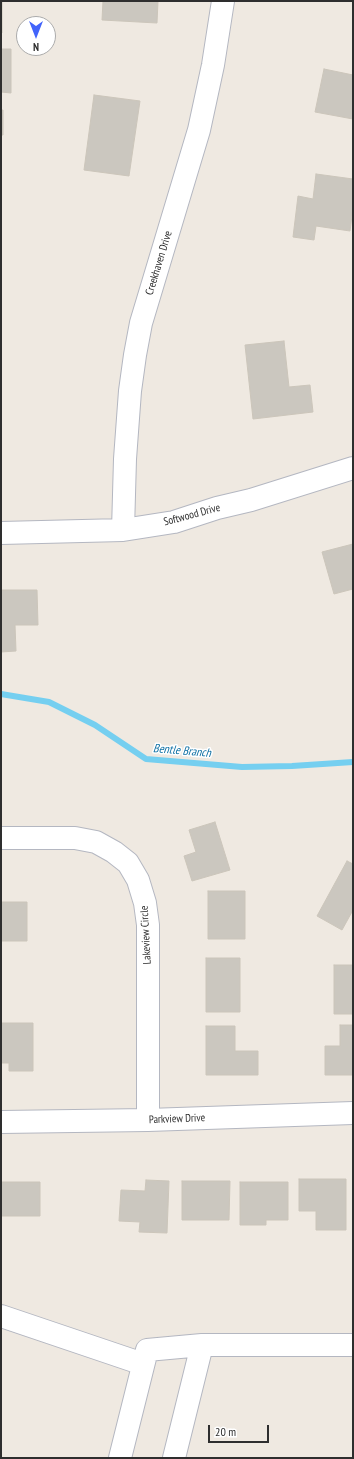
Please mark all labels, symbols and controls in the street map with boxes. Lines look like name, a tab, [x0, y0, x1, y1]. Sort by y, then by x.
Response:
north arrow	[16, 16, 56, 56]
text: N	[33, 40, 39, 54]
street label: Creekhaven Drive	[143, 229, 175, 297]
street label: Softwood Drive	[162, 501, 222, 529]
water label: Bentle Branch	[152, 741, 212, 761]
street label: Lakeview Circle	[138, 905, 154, 965]
street label: Parkview Drive	[149, 1111, 205, 1127]
scale bar	[210, 1417, 271, 1443]
text: 20 m	[215, 1424, 236, 1439]

